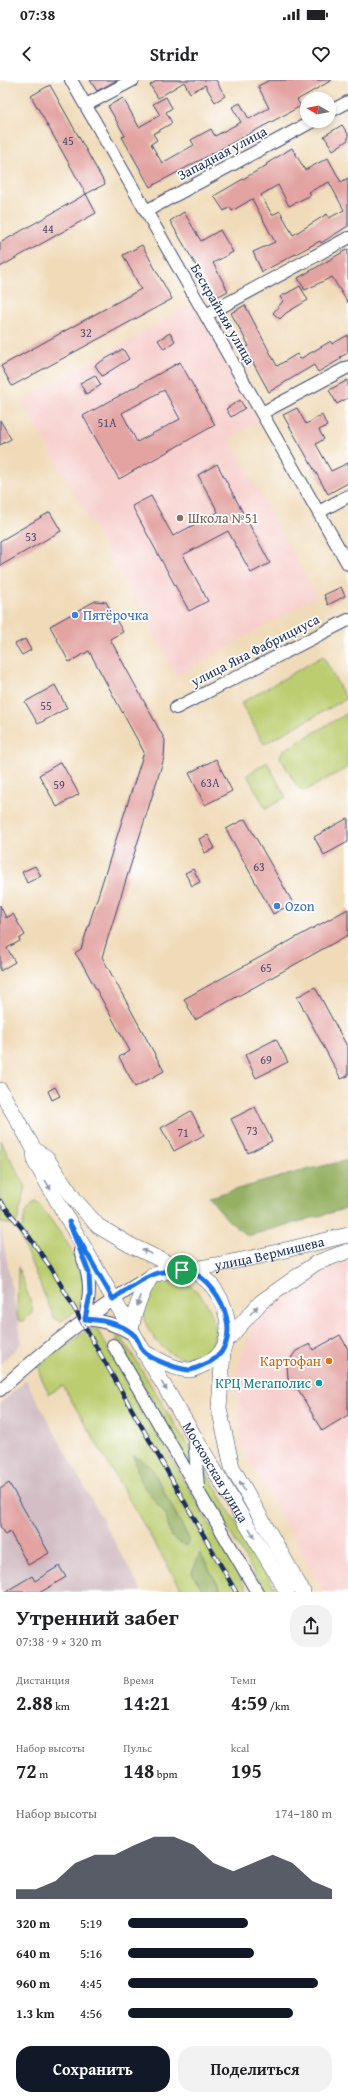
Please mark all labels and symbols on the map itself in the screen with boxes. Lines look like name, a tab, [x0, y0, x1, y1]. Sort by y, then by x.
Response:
north arrow	[300, 92, 336, 128]
street label: Западная улица	[174, 121, 271, 185]
house number: 45	[62, 132, 74, 149]
house number: 44	[42, 220, 54, 237]
street label: Бескрайняя улица	[186, 260, 260, 369]
house number: 32	[80, 324, 92, 341]
house number: 51А	[98, 414, 117, 431]
place label: Школа №51	[188, 508, 258, 528]
marker: Школа №51	[175, 513, 185, 523]
house number: 53	[25, 528, 37, 545]
place label: Пятёрочка	[83, 605, 149, 625]
street label: улица Яна Фабрициуса	[186, 609, 323, 692]
marker: Пятёрочка	[70, 610, 80, 620]
house number: 55	[40, 697, 52, 714]
house number: 63А	[201, 774, 220, 791]
house number: 59	[53, 776, 65, 793]
house number: 63	[253, 858, 265, 875]
place label: Ozon	[285, 896, 315, 916]
marker: Ozon	[272, 901, 282, 911]
house number: 65	[260, 959, 272, 976]
house number: 69	[260, 1051, 272, 1068]
house number: 73	[246, 1122, 258, 1139]
house number: 71	[177, 1124, 189, 1141]
one-way arrow	[45, 1179, 51, 1191]
street label: улица Вермишева	[212, 1231, 327, 1275]
one-way arrow	[140, 1249, 152, 1255]
pin	[165, 1253, 199, 1287]
one-way arrow	[135, 1296, 141, 1308]
one-way arrow	[250, 1304, 259, 1315]
place label: Картофан	[260, 1351, 321, 1371]
marker: Картофан	[324, 1356, 334, 1366]
place label: КРЦ Мегаполис	[215, 1373, 311, 1393]
marker: КРЦ Мегаполис	[314, 1378, 324, 1388]
one-way arrow	[160, 1380, 167, 1392]
street label: Московская улица	[178, 1418, 254, 1527]
one-way arrow	[238, 1480, 245, 1491]
one-way arrow	[248, 1527, 255, 1539]

